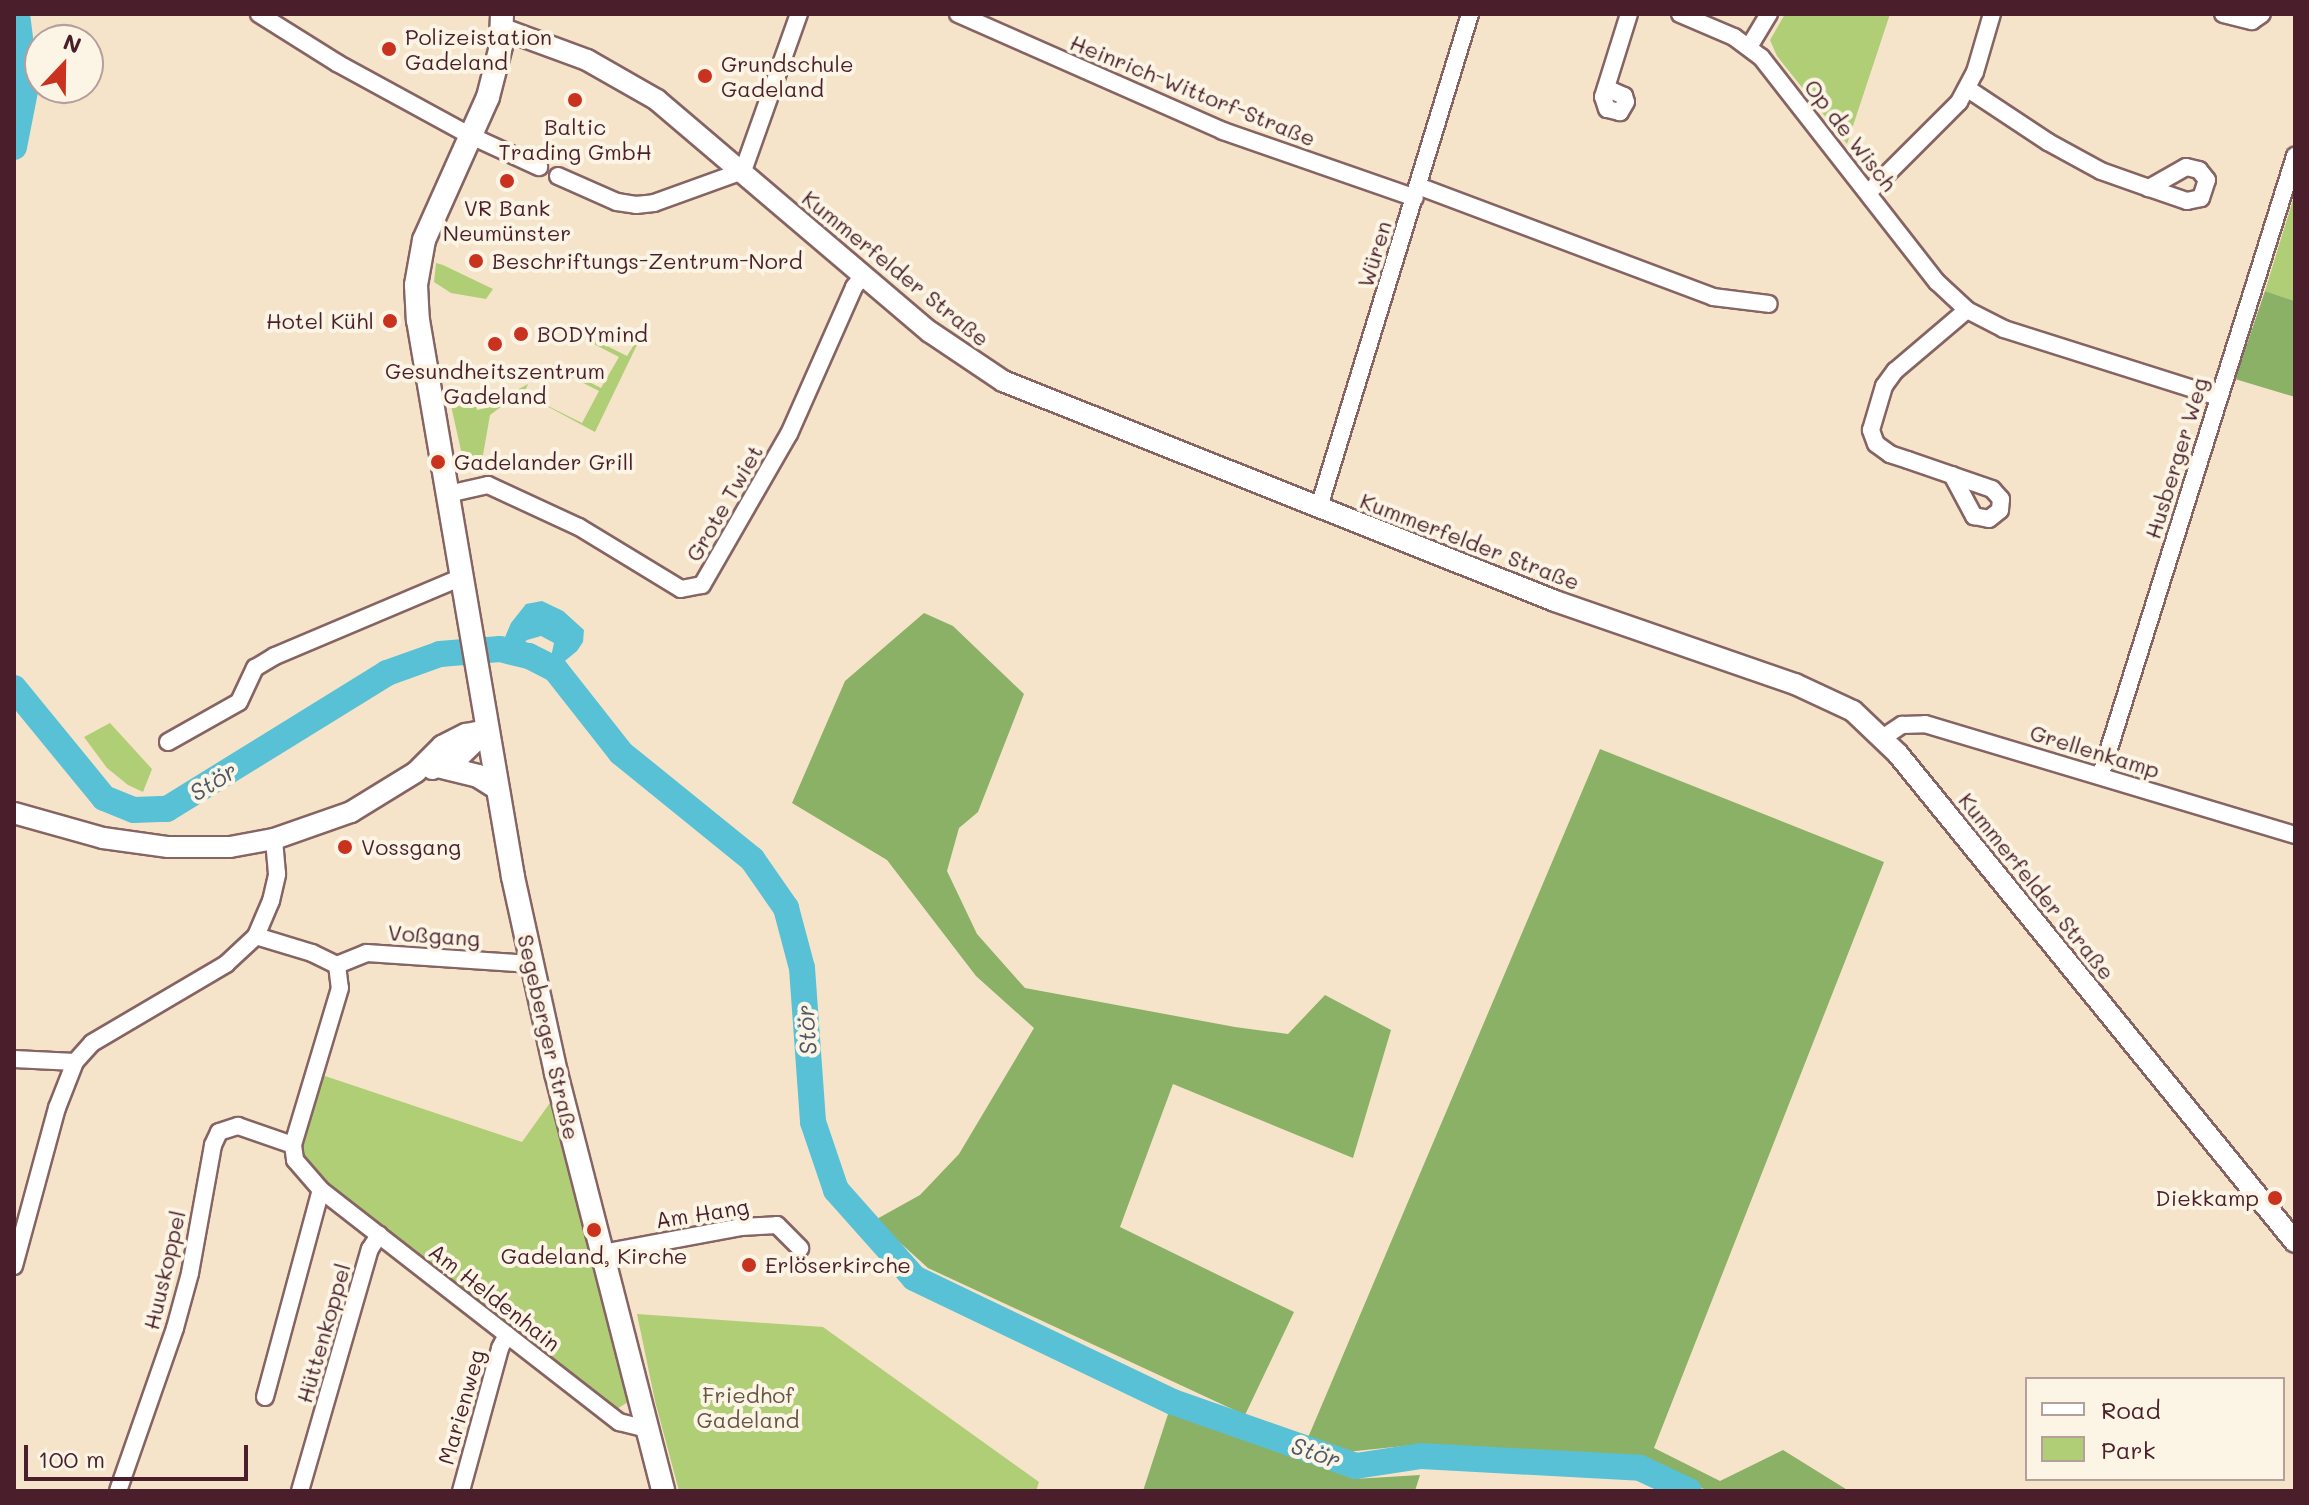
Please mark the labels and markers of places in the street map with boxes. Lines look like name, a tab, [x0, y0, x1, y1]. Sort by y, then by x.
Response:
place label: Polizeistation Gadeland	[405, 23, 552, 74]
marker: Polizeistation Gadeland	[380, 40, 398, 58]
place label: Grundschule Gadeland	[721, 50, 854, 102]
marker: Grundschule Gadeland	[696, 67, 714, 85]
marker: Baltic Trading GmbH	[566, 91, 584, 109]
place label: Baltic Trading GmbH	[498, 113, 652, 164]
marker: VR Bank Neumünster	[498, 172, 516, 190]
place label: VR Bank Neumünster	[443, 194, 571, 246]
place label: Beschriftungs-Zentrum-Nord	[492, 248, 803, 274]
marker: Beschriftungs-Zentrum-Nord	[467, 252, 485, 270]
place label: Hotel Kühl	[266, 308, 374, 334]
marker: Hotel Kühl	[381, 312, 399, 330]
place label: BODYmind	[537, 321, 648, 347]
marker: BODYmind	[512, 325, 530, 343]
marker: Gesundheitszentrum Gadeland	[486, 335, 504, 353]
place label: Gesundheitszentrum Gadeland	[385, 357, 605, 408]
place label: Gadelander Grill	[454, 449, 634, 475]
marker: Gadelander Grill	[429, 453, 447, 471]
place label: Vossgang	[361, 834, 461, 860]
marker: Vossgang	[336, 838, 354, 856]
place label: Diekkamp	[2155, 1185, 2259, 1211]
marker: Diekkamp	[2266, 1189, 2284, 1207]
marker: Gadeland, Kirche	[585, 1221, 603, 1239]
place label: Gadeland, Kirche	[501, 1243, 687, 1269]
place label: Erlöserkirche	[765, 1252, 911, 1278]
marker: Erlöserkirche	[740, 1256, 758, 1274]

